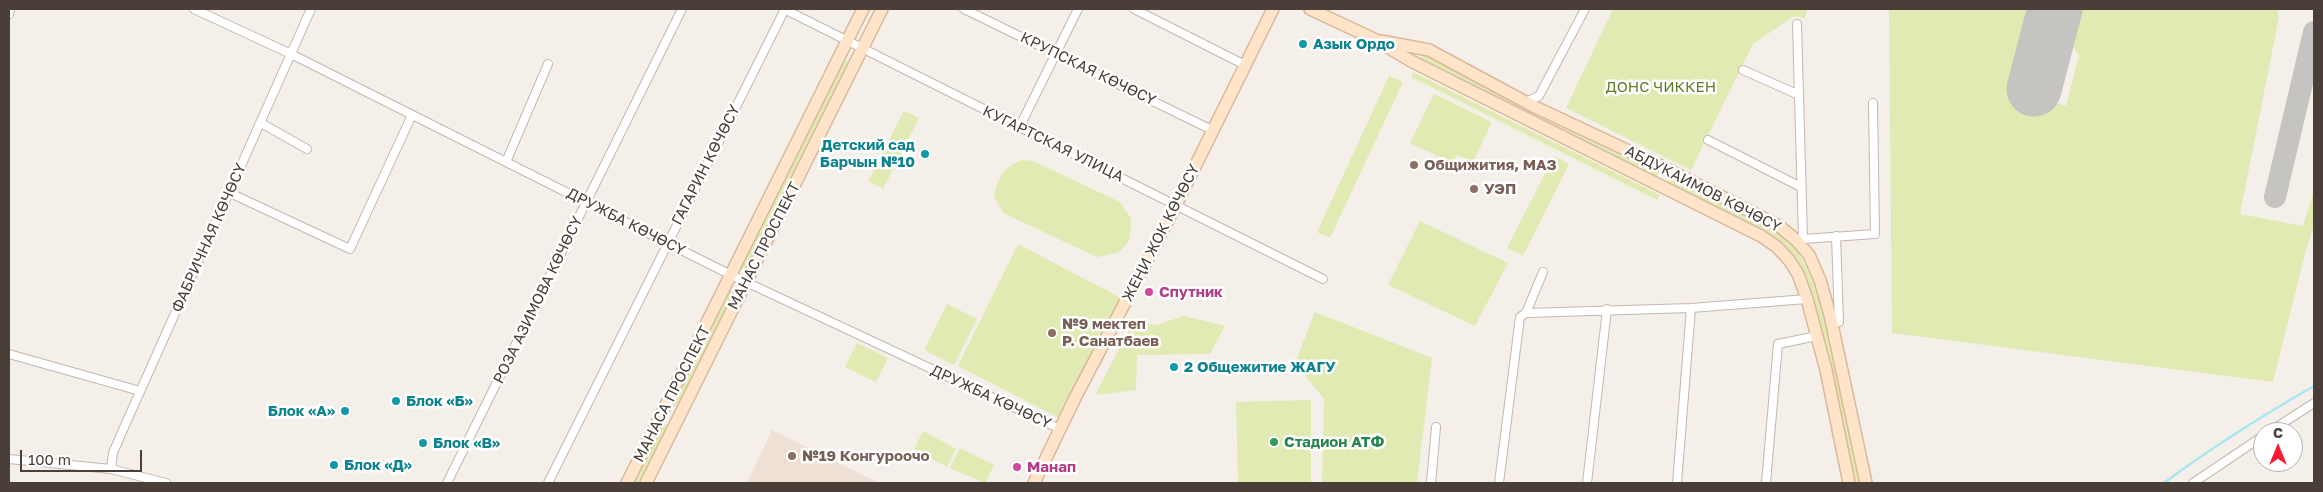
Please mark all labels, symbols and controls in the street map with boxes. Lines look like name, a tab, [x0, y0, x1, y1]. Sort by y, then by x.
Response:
street label: КРУПСКАЯ КӨЧӨСҮ	[1017, 28, 1159, 110]
place label: Азык Ордо	[1313, 35, 1395, 53]
marker: Азык Ордо	[1297, 38, 1309, 50]
park label: ДОНС ЧИККЕН	[1606, 78, 1716, 96]
street label: ГАГАРИН КӨЧӨСҮ	[668, 102, 744, 228]
street label: КУГАРТСКАЯ УЛИЦА	[980, 102, 1126, 186]
place label: Детский сад Барчын №10	[820, 136, 915, 171]
street label: АБДУКАИМОВ КӨЧӨСҮ	[1622, 142, 1784, 236]
marker: Детский сад Барчын №10	[919, 148, 931, 160]
place label: Общижития, МАЗ	[1424, 156, 1556, 174]
marker: Общижития, МАЗ	[1408, 159, 1420, 171]
street label: ФАБРИЧНАЯ КӨЧӨСҮ	[168, 161, 250, 315]
street label: ЖЕҢИ ЖОК КӨЧӨСҮ	[1119, 161, 1203, 305]
street label: МАНАС ПРОСПЕКТ	[724, 179, 804, 313]
place label: УЭП	[1484, 180, 1516, 198]
marker: УЭП	[1468, 183, 1480, 195]
street label: ДРУЖБА КӨЧӨСҮ	[564, 184, 688, 260]
street label: РОЗА АЗИМОВА КӨЧӨСҮ	[490, 213, 586, 387]
place label: Спутник	[1159, 283, 1223, 301]
marker: Спутник	[1143, 286, 1155, 298]
place label: №9 мектеп Р. Санатбаев	[1062, 315, 1159, 350]
street label: МАНАСА ПРОСПЕКТ	[630, 323, 714, 465]
marker: №9 мектеп Р. Санатбаев	[1046, 327, 1058, 339]
place label: 2 Общежитие ЖАГУ	[1184, 358, 1336, 376]
street label: ДРУЖБА КӨЧӨСҮ	[928, 361, 1054, 433]
marker: 2 Общежитие ЖАГУ	[1168, 361, 1180, 373]
place label: Блок «Б»	[406, 392, 473, 410]
marker: Блок «Б»	[390, 395, 402, 407]
place label: Блок «А»	[268, 402, 335, 420]
marker: Блок «А»	[339, 405, 351, 417]
north arrow	[2253, 422, 2303, 472]
text: С	[2273, 424, 2283, 441]
place label: Стадион АТФ	[1284, 433, 1384, 451]
place label: Блок «В»	[433, 434, 500, 452]
marker: Стадион АТФ	[1268, 436, 1280, 448]
marker: Блок «В»	[417, 437, 429, 449]
scale bar	[22, 440, 145, 472]
place label: №19 Конгуроочо	[802, 447, 930, 465]
text: 100 m	[28, 450, 71, 468]
marker: №19 Конгуроочо	[786, 450, 798, 462]
place label: Блок «Д»	[344, 456, 412, 474]
place label: Манап	[1027, 458, 1076, 476]
marker: Блок «Д»	[328, 459, 340, 471]
marker: Манап	[1011, 461, 1023, 473]

